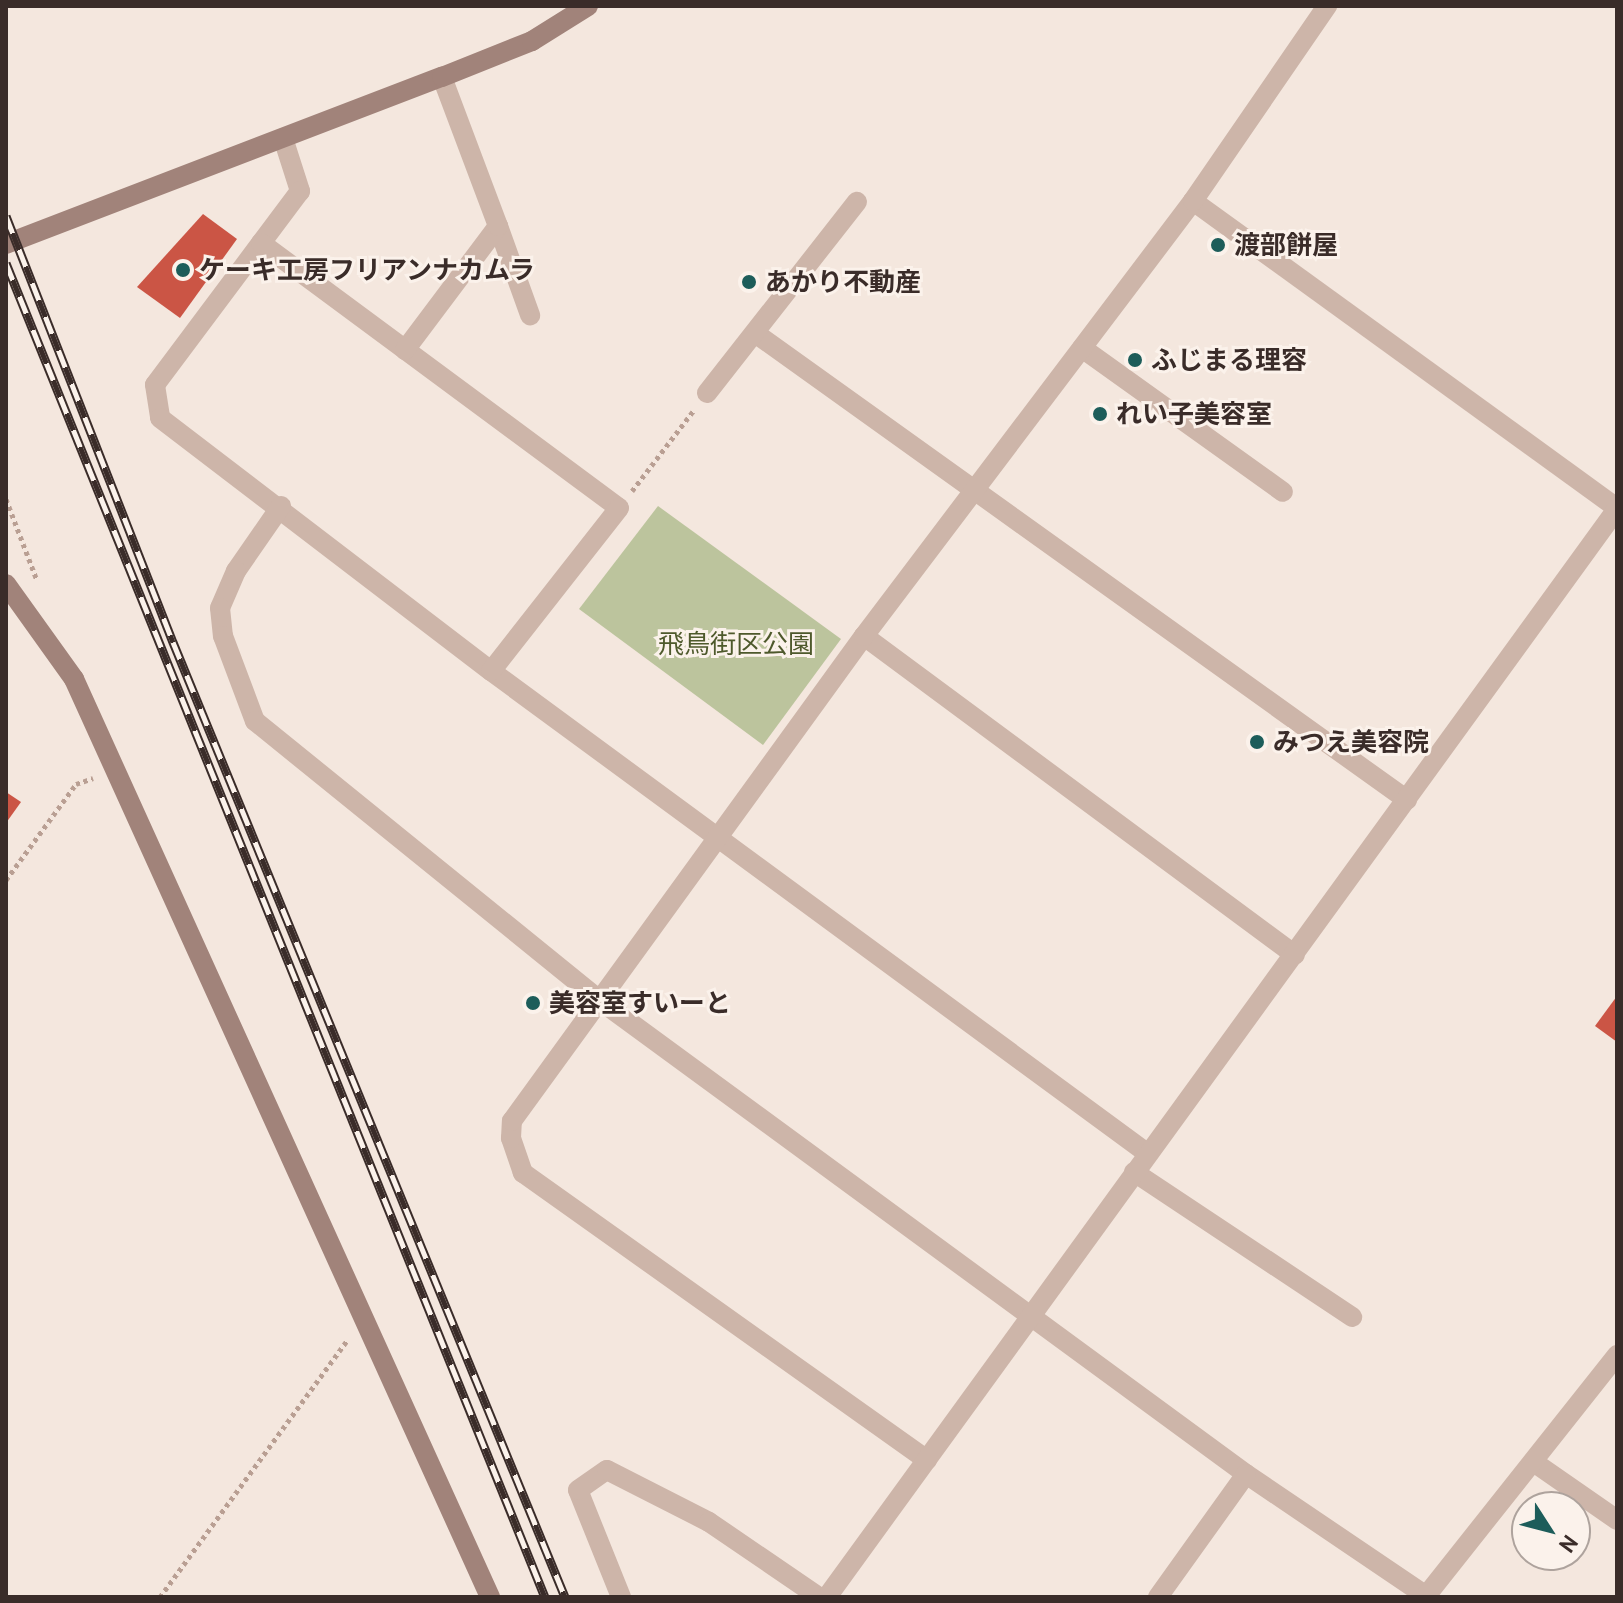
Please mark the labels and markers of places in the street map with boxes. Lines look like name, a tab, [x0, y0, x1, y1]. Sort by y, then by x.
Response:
place label: 渡部餅屋	[1234, 229, 1338, 261]
marker: 渡部餅屋	[1209, 236, 1227, 254]
place label: ケーキ工房フリアンナカムラ	[199, 254, 537, 286]
marker: ケーキ工房フリアンナカムラ	[174, 261, 192, 279]
place label: あかり不動産	[765, 266, 921, 298]
marker: あかり不動産	[740, 273, 758, 291]
place label: ふじまる理容	[1151, 344, 1307, 376]
marker: ふじまる理容	[1126, 351, 1144, 369]
place label: れい子美容室	[1116, 398, 1272, 430]
marker: れい子美容室	[1091, 405, 1109, 423]
place label: みつえ美容院	[1273, 726, 1429, 758]
marker: みつえ美容院	[1248, 733, 1266, 751]
place label: 美容室すいーと	[549, 987, 731, 1019]
marker: 美容室すいーと	[524, 994, 542, 1012]

